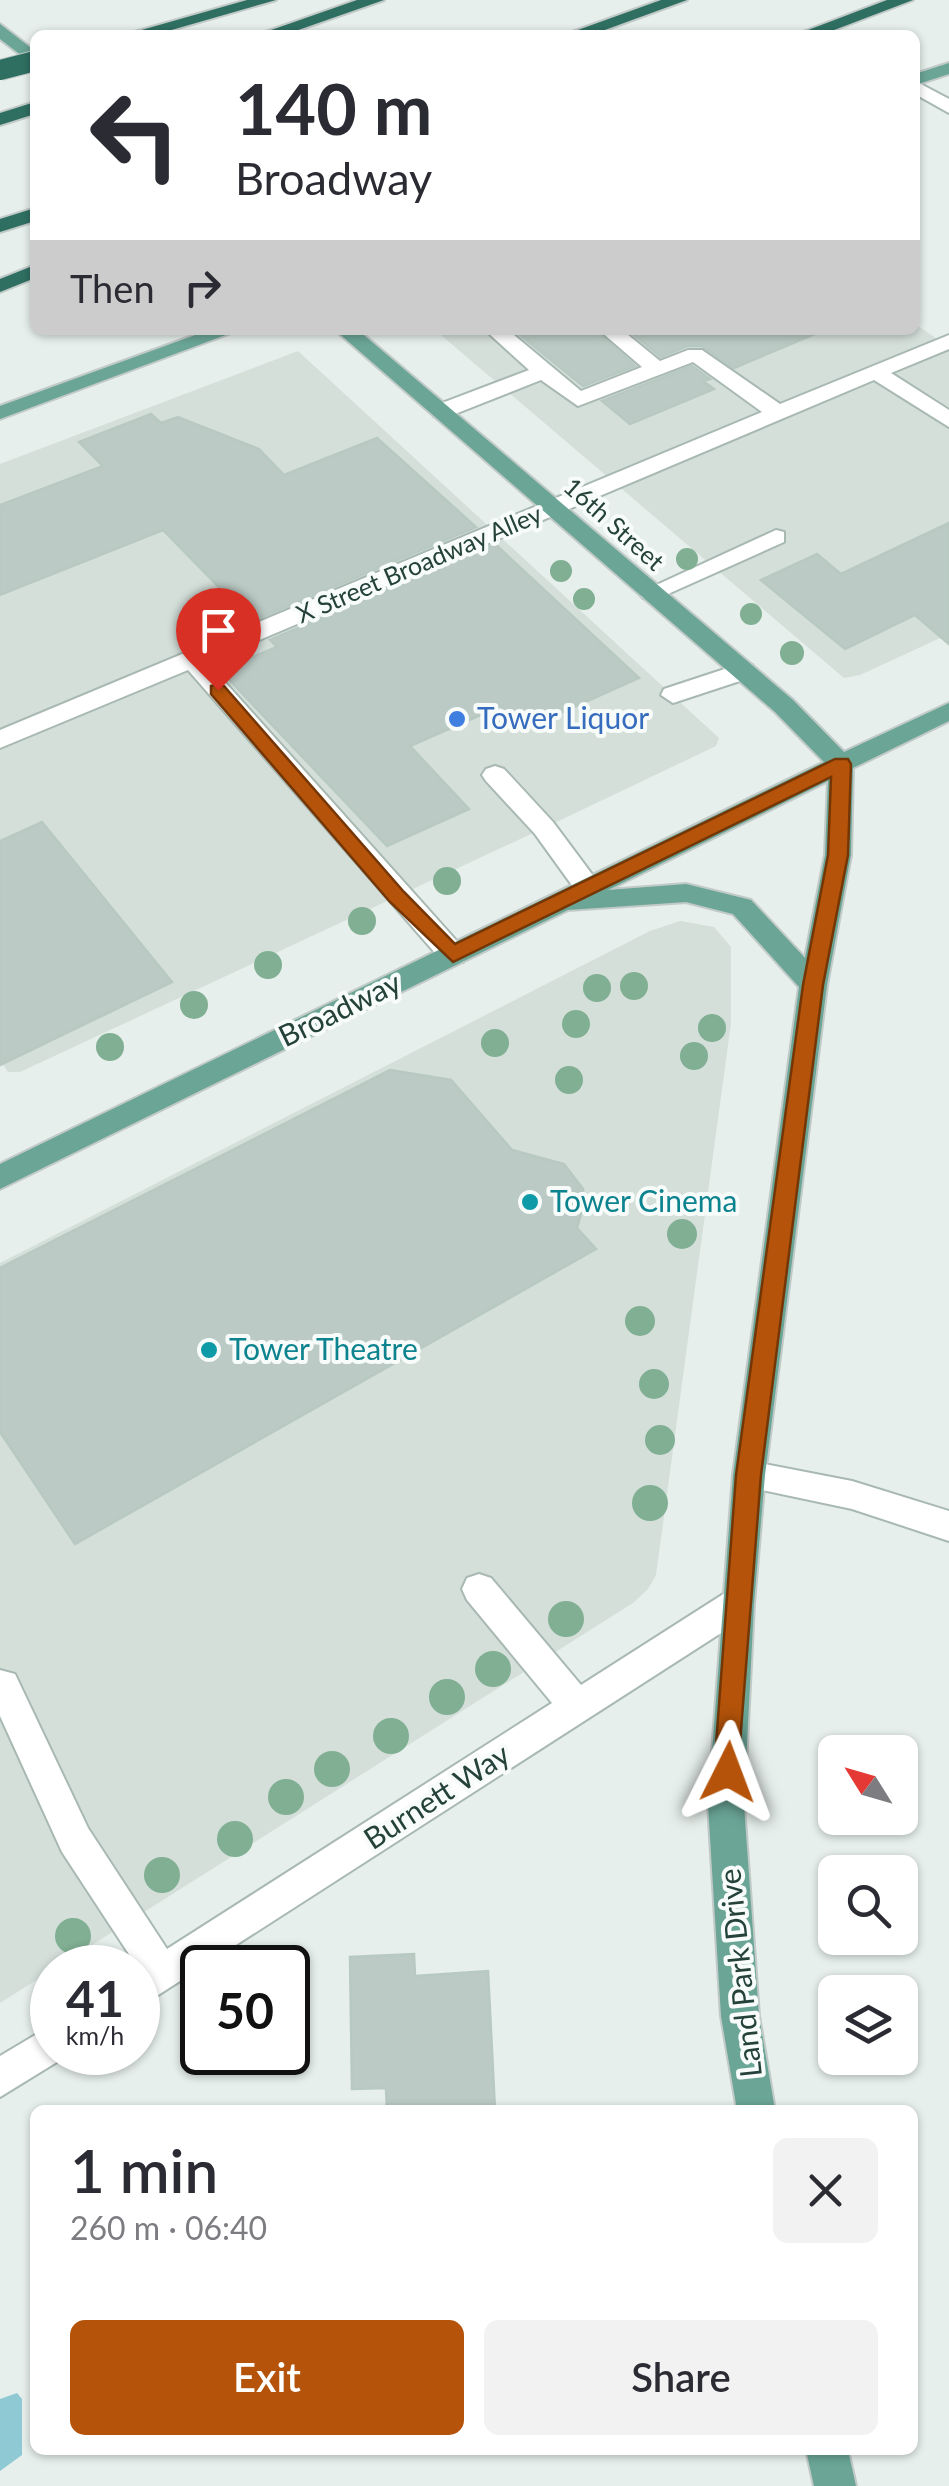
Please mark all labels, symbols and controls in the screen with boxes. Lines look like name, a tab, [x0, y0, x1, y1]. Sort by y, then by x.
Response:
text: 140 m	[235, 66, 432, 150]
icon: left	[70, 70, 200, 200]
text: Broadway	[235, 151, 432, 205]
icon: right	[175, 260, 230, 315]
text: Then	[70, 265, 155, 311]
street label: 16th Street	[559, 471, 671, 576]
street label: X Street Broadway Alley	[291, 498, 546, 628]
pin	[176, 588, 261, 691]
icon: arrive	[191, 603, 246, 658]
place label: Tower Liquor	[477, 699, 649, 735]
marker: Tower Liquor	[446, 708, 468, 730]
street label: Broadway	[272, 963, 407, 1053]
place label: Tower Cinema	[550, 1182, 737, 1218]
marker: Tower Cinema	[519, 1191, 541, 1213]
place label: Tower Theatre	[229, 1330, 418, 1366]
marker: Tower Theatre	[198, 1339, 220, 1361]
position arrow	[676, 1720, 780, 1824]
street label: Burnett Way	[356, 1735, 516, 1856]
north arrow	[818, 1735, 918, 1835]
map controls	[818, 1735, 918, 2075]
button: search	[818, 1855, 918, 1955]
street label: Land Park Drive	[710, 1867, 768, 2079]
speed limit sign: 50	[180, 1945, 310, 2075]
text: 41	[66, 1968, 124, 2028]
button: layers	[818, 1975, 918, 2075]
text: km/h	[66, 2020, 124, 2050]
text: 1 min	[70, 2134, 218, 2206]
button: close	[773, 2138, 878, 2243]
text: 260 m · 06:40	[70, 2208, 267, 2247]
button: Exit	[70, 2320, 464, 2435]
button: Share	[484, 2320, 878, 2435]

